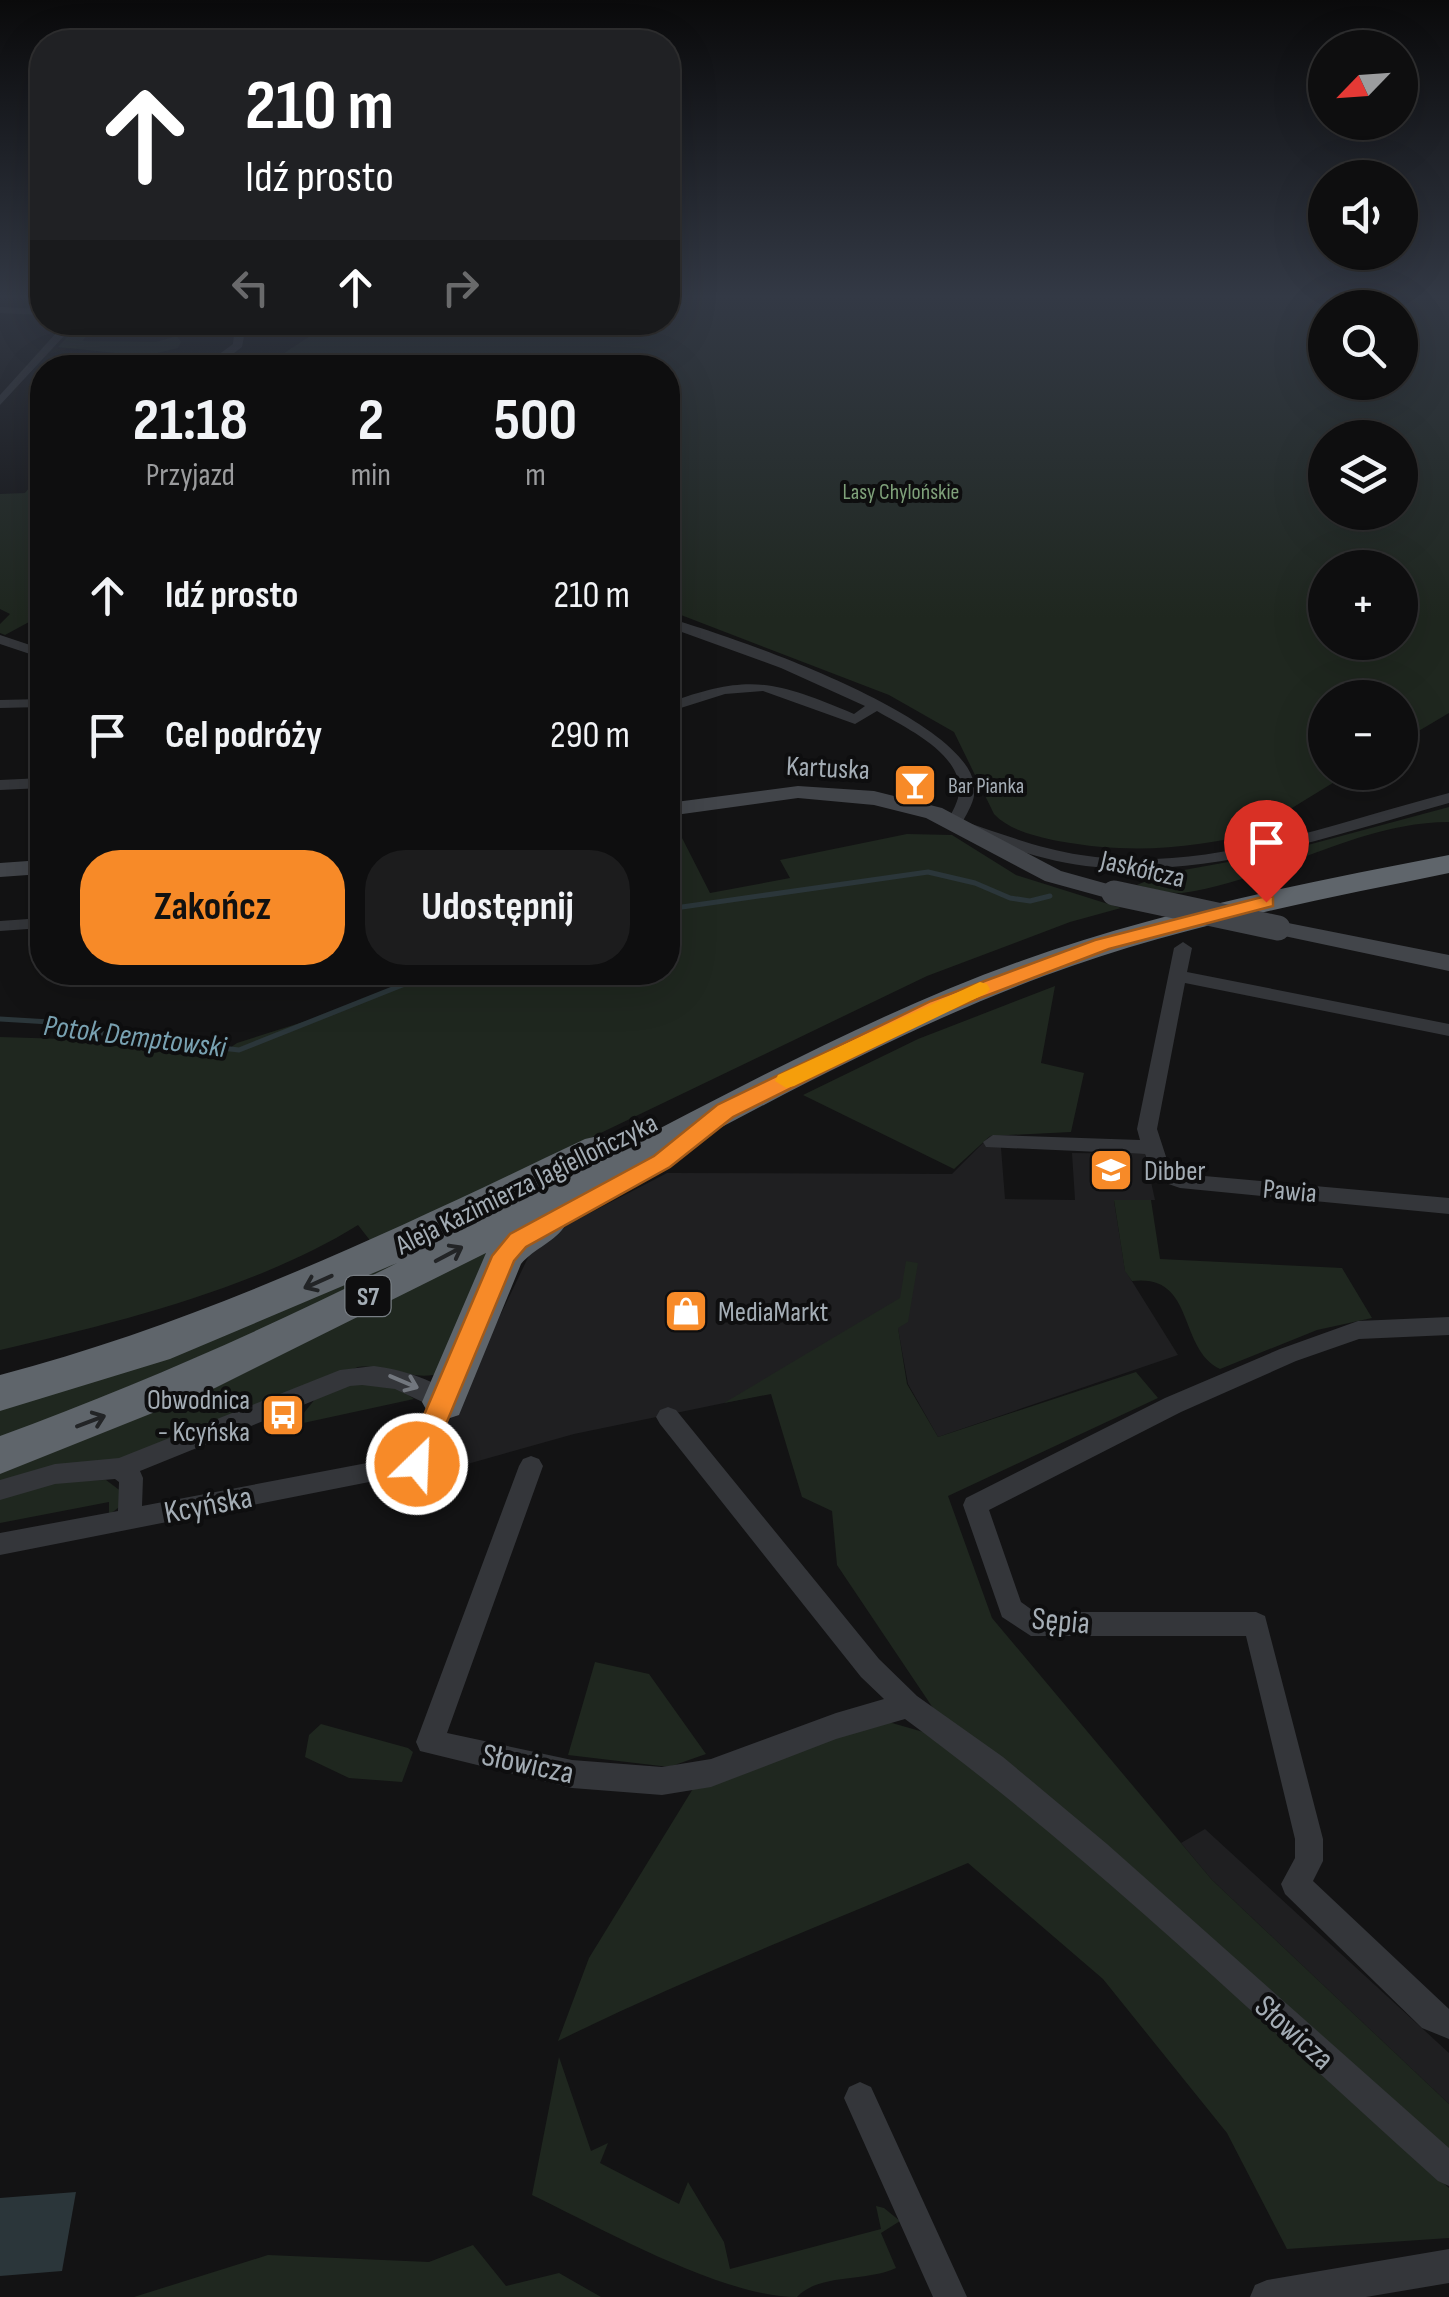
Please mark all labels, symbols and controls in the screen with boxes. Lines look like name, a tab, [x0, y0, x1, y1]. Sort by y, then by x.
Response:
north arrow	[1308, 30, 1418, 140]
map controls	[1308, 30, 1418, 790]
text: 210 m	[245, 65, 394, 149]
icon: ahead	[80, 70, 210, 200]
text: Idź prosto	[245, 150, 394, 205]
button: sound	[1308, 160, 1418, 270]
icon: left	[223, 260, 278, 315]
icon: ahead	[328, 260, 383, 315]
icon: right	[433, 260, 488, 315]
button: search	[1308, 290, 1418, 400]
text: 21:18	[133, 385, 248, 457]
text: 2	[358, 385, 384, 457]
text: 500	[494, 385, 577, 457]
button: layers	[1308, 420, 1418, 530]
text: Przyjazd	[146, 456, 235, 495]
text: min	[351, 456, 391, 495]
text: m	[525, 456, 546, 495]
park label: Lasy Chylońskie	[843, 479, 959, 506]
button: +	[1308, 550, 1418, 660]
icon: ahead	[80, 568, 135, 623]
text: Idź prosto	[165, 573, 298, 618]
text: 210 m	[554, 573, 630, 618]
button: −	[1308, 680, 1418, 790]
icon: arrive	[80, 708, 135, 763]
text: Cel podróży	[165, 713, 322, 758]
text: 290 m	[550, 713, 630, 758]
street label: Kartuska	[785, 750, 870, 787]
bar icon: Bar Pianka	[892, 762, 938, 808]
place label: Bar Pianka	[948, 773, 1024, 800]
pin	[1224, 800, 1309, 903]
icon: arrive	[1239, 815, 1294, 870]
street label: Jaskółcza	[1096, 844, 1188, 895]
button: Zakończ	[80, 850, 345, 965]
button: Udostępnij	[365, 850, 630, 965]
water label: Potok Demptowski	[42, 1008, 230, 1066]
street label: Aleja Kazimierza Jagiellończyka	[390, 1107, 663, 1263]
school or university icon: Dibber	[1088, 1147, 1134, 1193]
place label: Dibber	[1144, 1155, 1206, 1188]
street label: Pawia	[1262, 1173, 1318, 1210]
one-way arrow	[434, 1244, 464, 1263]
one-way arrow	[304, 1273, 334, 1292]
road number: S7	[346, 1276, 390, 1316]
shop icon: MediaMarkt	[663, 1288, 709, 1334]
place label: MediaMarkt	[718, 1296, 828, 1329]
one-way arrow	[388, 1375, 419, 1393]
place label: Obwodnica - Kcyńska	[147, 1384, 250, 1449]
bus stop icon: Obwodnica - Kcyńska	[260, 1392, 306, 1438]
one-way arrow	[75, 1411, 106, 1429]
position arrow	[365, 1412, 469, 1516]
street label: Kcyńska	[161, 1478, 255, 1533]
street label: Sępia	[1030, 1600, 1092, 1643]
street label: Słowicza	[478, 1736, 577, 1793]
street label: Słowicza	[1246, 1987, 1342, 2079]

